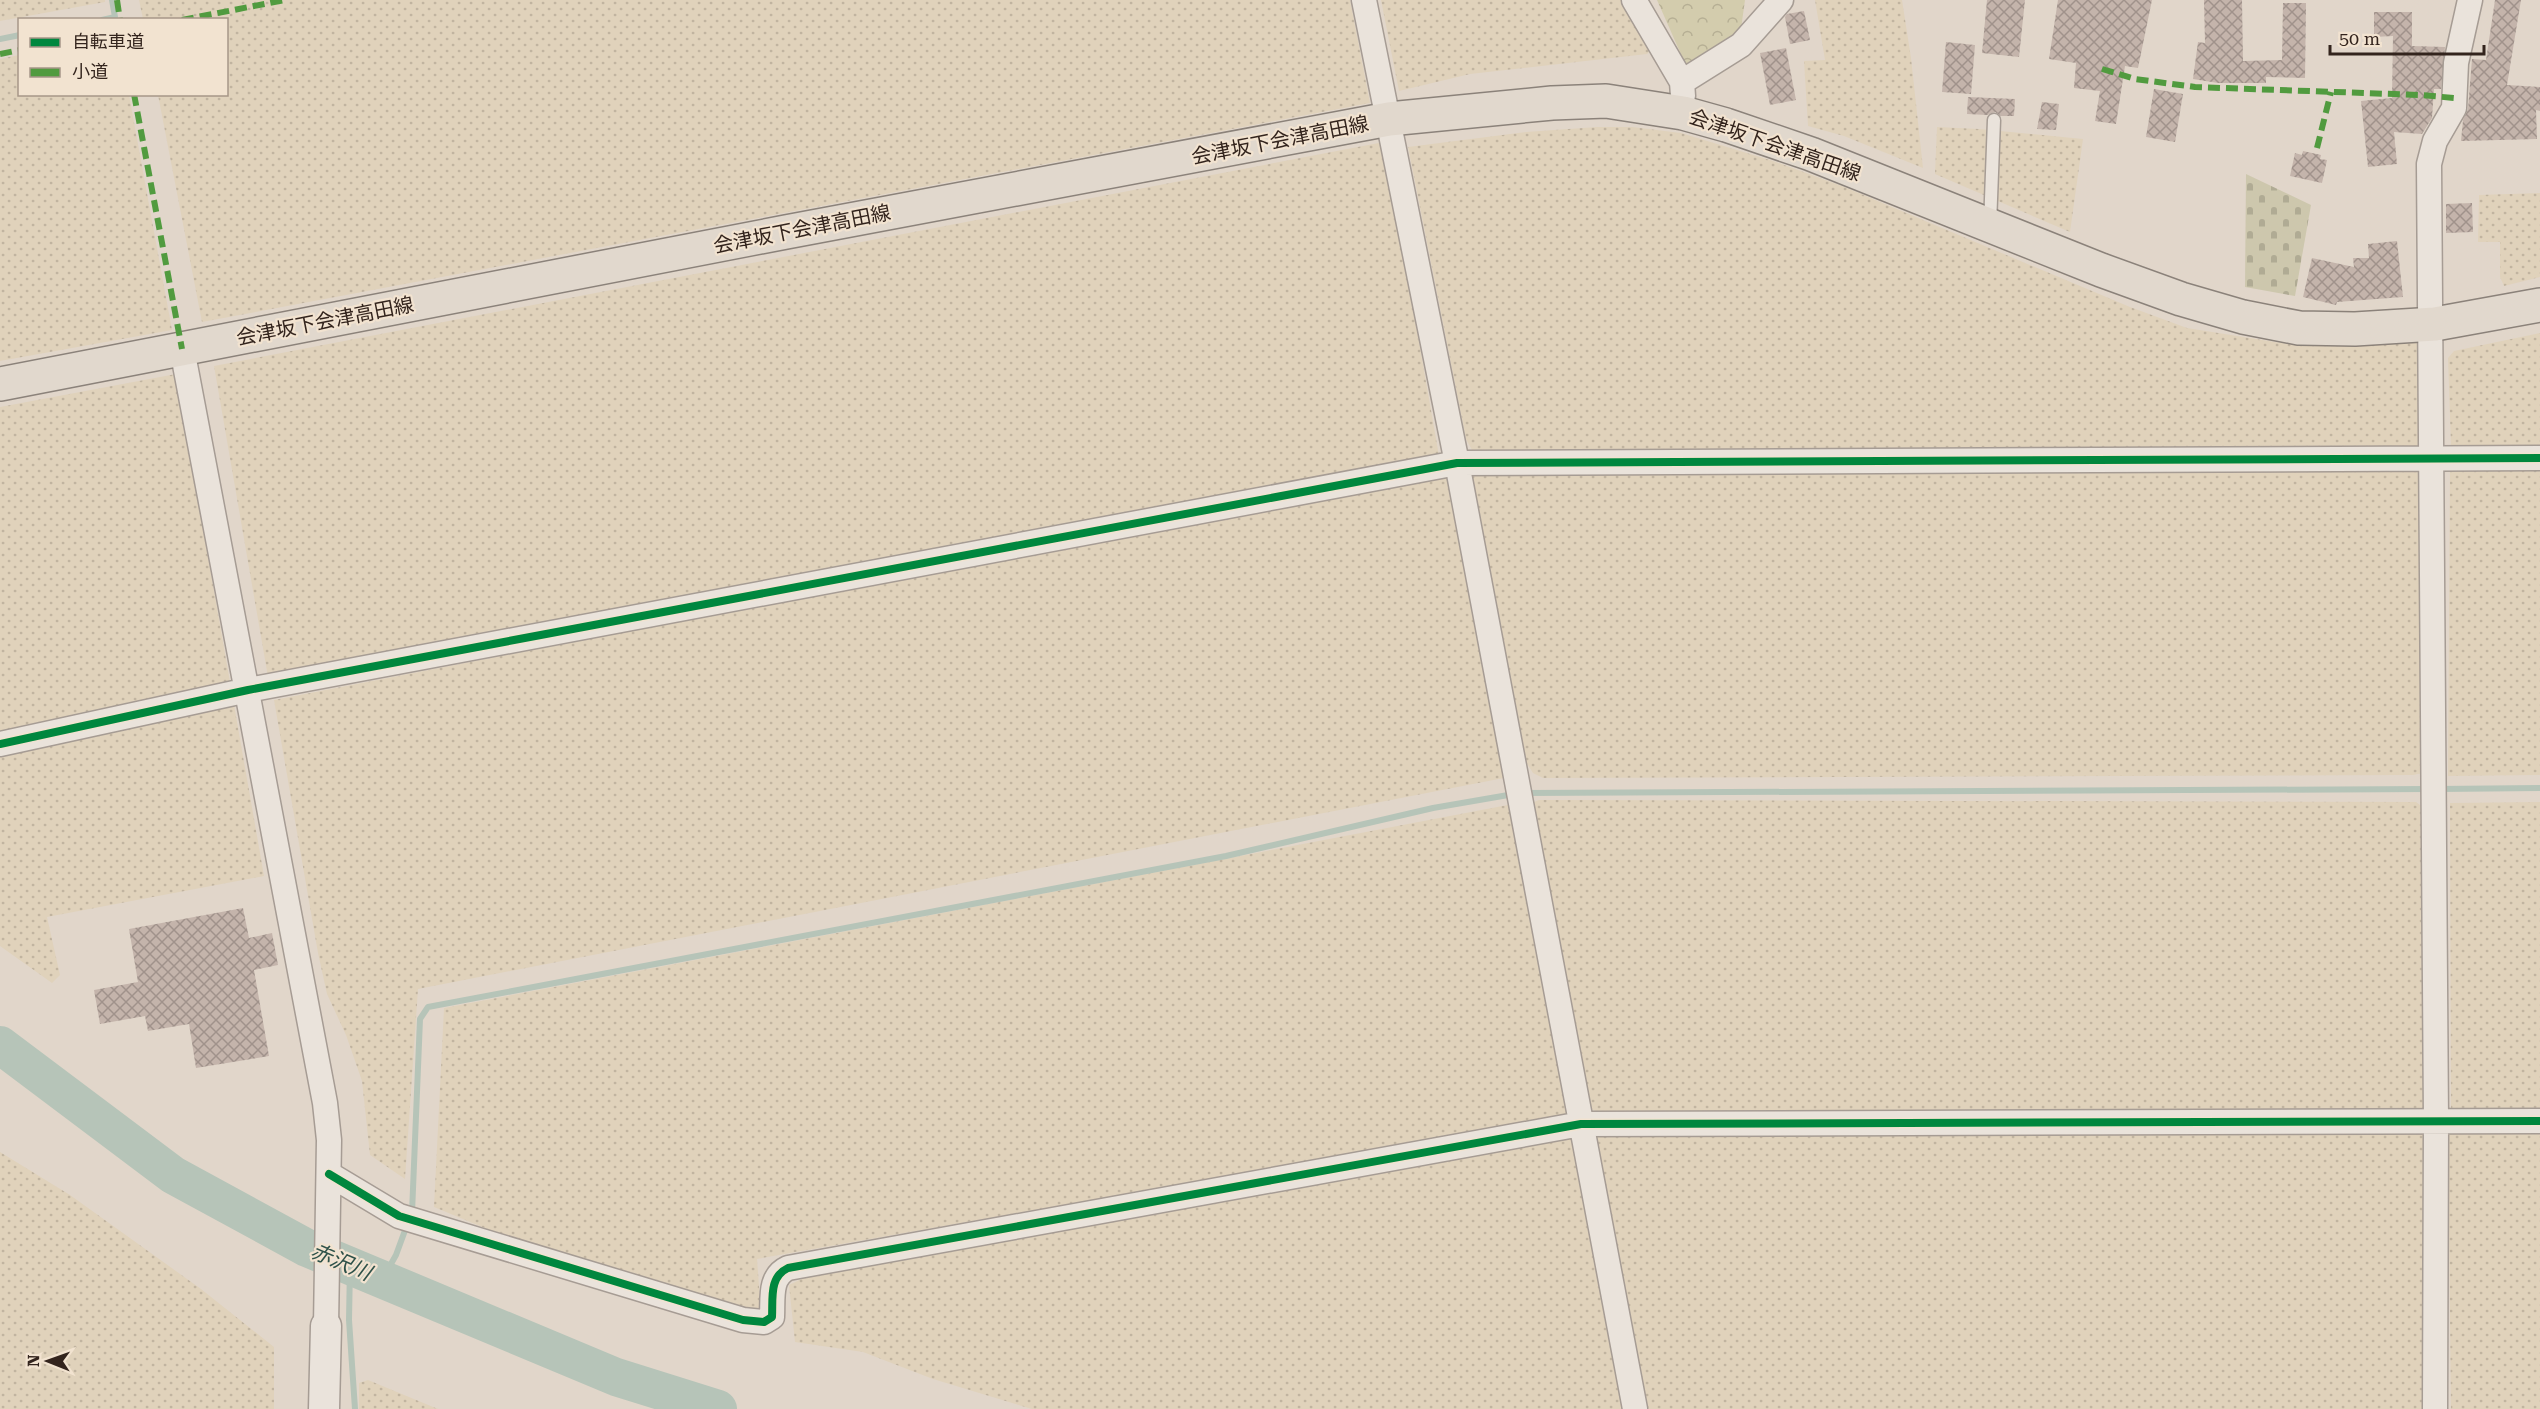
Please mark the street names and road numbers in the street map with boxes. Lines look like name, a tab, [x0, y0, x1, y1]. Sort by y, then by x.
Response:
street label: 会津坂下会津高田線	[1686, 104, 1864, 186]
street label: 会津坂下会津高田線	[1189, 111, 1371, 169]
street label: 会津坂下会津高田線	[711, 200, 893, 258]
street label: 会津坂下会津高田線	[234, 292, 416, 350]

